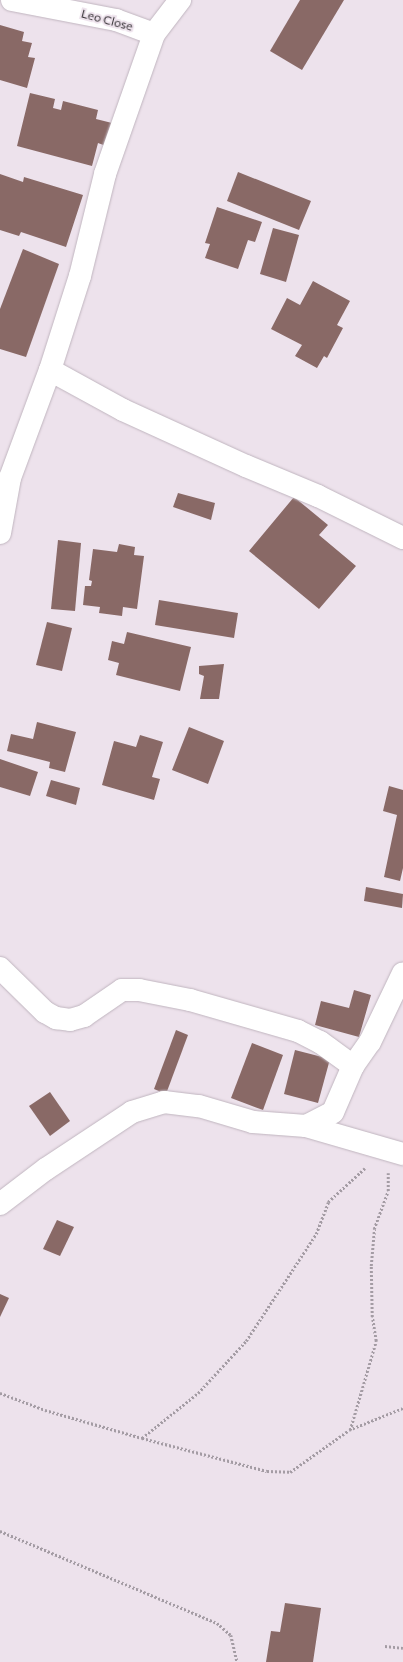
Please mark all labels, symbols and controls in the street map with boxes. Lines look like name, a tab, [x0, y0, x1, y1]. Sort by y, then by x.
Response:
street label: Leo Close	[80, 6, 134, 34]

